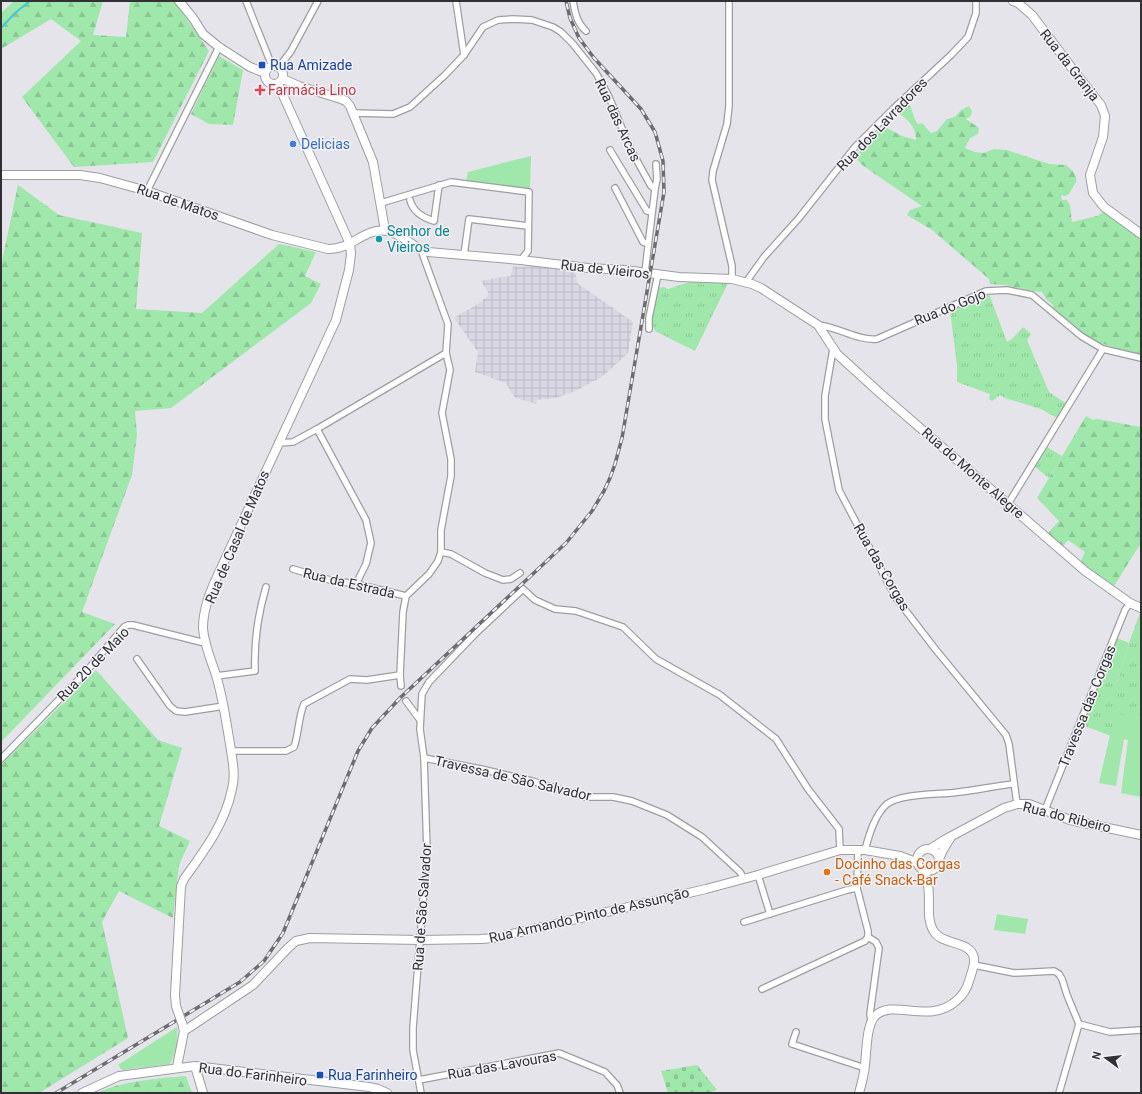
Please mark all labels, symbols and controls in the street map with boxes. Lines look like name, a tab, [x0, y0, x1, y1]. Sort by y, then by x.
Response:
street label: Rua da Granja	[1037, 26, 1103, 104]
place label: Rua Amizade	[270, 57, 352, 73]
marker: Rua Amizade	[257, 60, 267, 70]
street label: Rua dos Lavradores	[833, 74, 931, 174]
street label: Rua das Arcas	[592, 76, 644, 164]
place label: Farmácia Lino	[268, 82, 356, 98]
marker: Farmácia Lino	[255, 85, 265, 95]
place label: Delicias	[301, 136, 350, 152]
marker: Delicias	[288, 139, 298, 149]
street label: Rua de Matos	[135, 180, 221, 224]
place label: Senhor de Vieiros	[387, 223, 450, 255]
marker: Senhor de Vieiros	[374, 234, 384, 244]
street label: Rua de Vieiros	[560, 256, 650, 282]
street label: Rua do Gojo	[912, 285, 988, 329]
street label: Rua do Monte Alegre	[919, 424, 1027, 522]
street label: Rua de Casal de Matos	[202, 468, 272, 606]
street label: Rua das Corgas	[851, 521, 913, 613]
street label: Rua da Estrada	[302, 565, 396, 601]
street label: Rua 20 de Maio	[54, 624, 132, 704]
street label: Travessa das Corgas	[1055, 643, 1119, 769]
street label: Travessa de São Salvador	[433, 752, 593, 804]
street label: Rua do Ribeiro	[1021, 798, 1113, 836]
street label: Rua de São Salvador	[410, 842, 434, 971]
place label: Docinho das Corgas - Café Snack-Bar	[835, 856, 960, 888]
marker: Docinho das Corgas - Café Snack-Bar	[822, 867, 832, 877]
street label: Rua Armando Pinto de Assunção	[487, 884, 691, 946]
north arrow	[1086, 1038, 1126, 1078]
street label: Rua das Lavouras	[446, 1048, 558, 1082]
text: N	[1090, 1050, 1104, 1061]
street label: Rua do Farinheiro	[198, 1059, 308, 1089]
place label: Rua Farinheiro	[328, 1067, 418, 1083]
marker: Rua Farinheiro	[315, 1070, 325, 1080]

